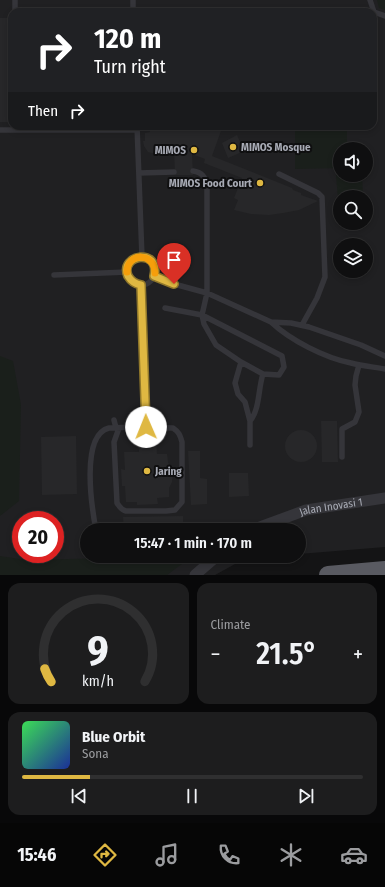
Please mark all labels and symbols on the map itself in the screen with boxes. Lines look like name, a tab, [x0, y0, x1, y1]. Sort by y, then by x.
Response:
place label: MIMOS Mosque	[241, 141, 311, 154]
marker: MIMOS Mosque	[228, 142, 238, 152]
place label: MIMOS	[155, 144, 186, 157]
marker: MIMOS	[189, 145, 199, 155]
place label: MIMOS Food Court	[169, 177, 252, 190]
marker: MIMOS Food Court	[255, 178, 265, 188]
pin	[157, 243, 191, 284]
position arrow	[125, 406, 167, 448]
place label: Jaring	[154, 465, 182, 478]
marker: Jaring	[142, 466, 152, 476]
street label: Jalan Inovasi 1	[298, 495, 363, 519]
speed limit sign: 20	[12, 511, 64, 563]

